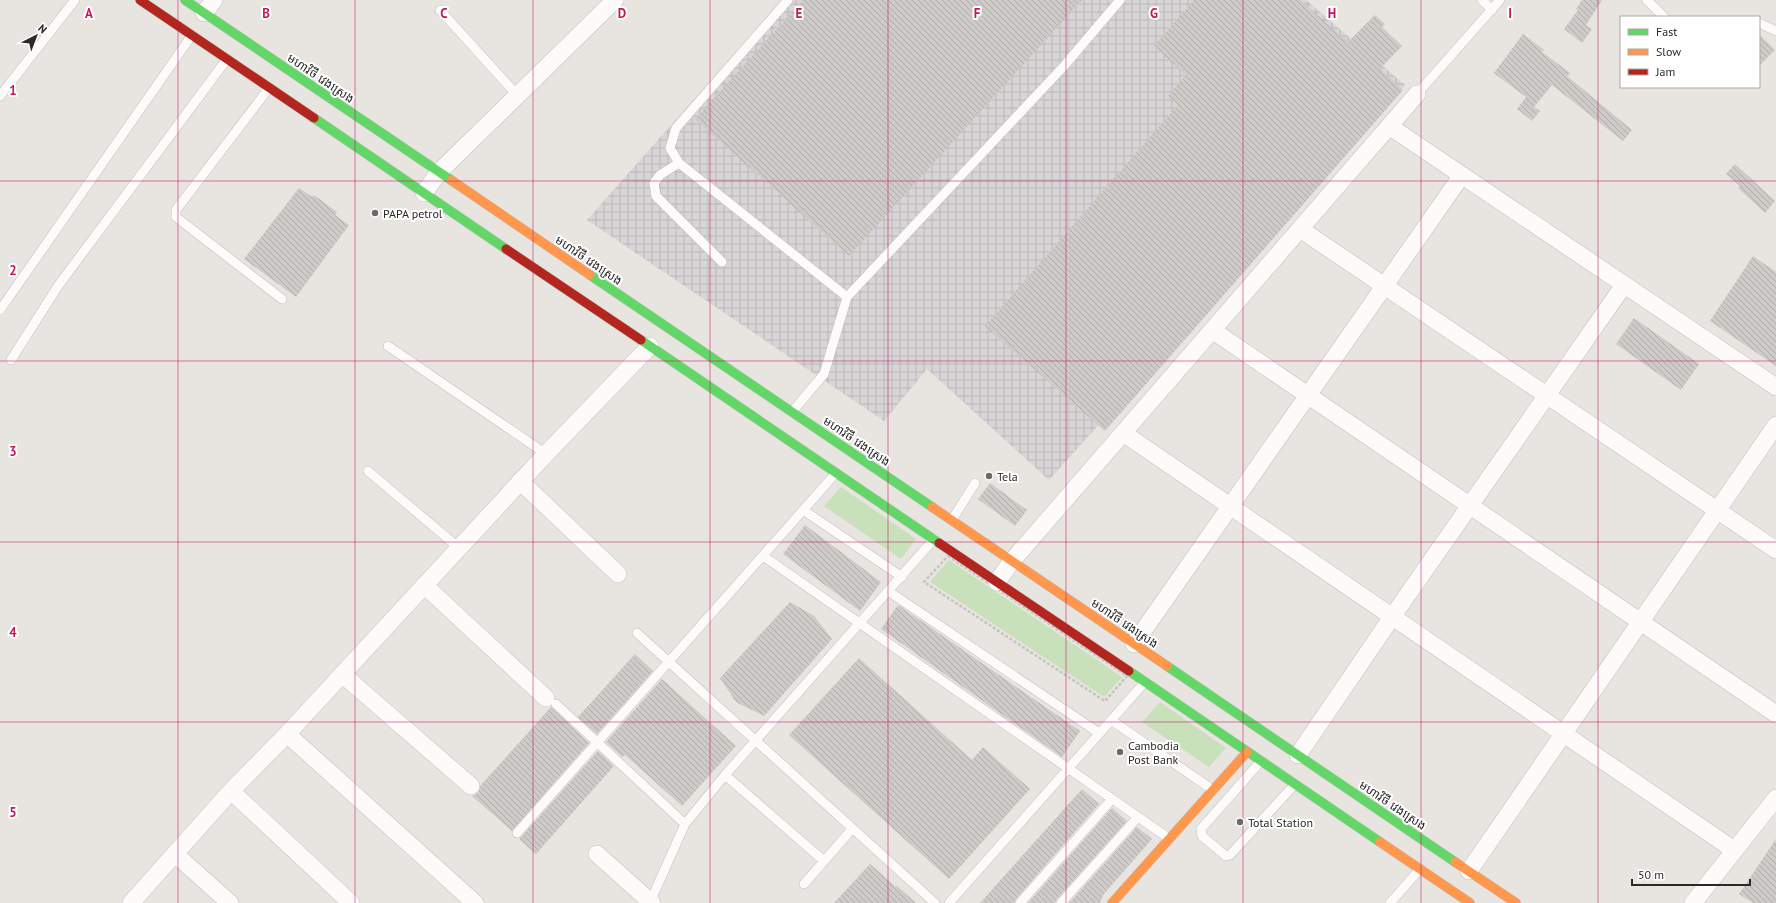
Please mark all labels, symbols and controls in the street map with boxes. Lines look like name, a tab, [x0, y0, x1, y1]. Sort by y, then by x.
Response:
text: A	[85, 5, 93, 22]
text: B	[262, 5, 270, 22]
text: C	[440, 5, 448, 22]
text: D	[618, 5, 626, 22]
text: E	[796, 5, 803, 22]
text: F	[974, 5, 981, 22]
text: G	[1150, 5, 1158, 22]
text: H	[1328, 5, 1336, 22]
text: I	[1508, 5, 1512, 22]
north arrow	[16, 16, 56, 56]
legend	[1620, 16, 1760, 88]
text: N	[35, 21, 50, 36]
text: Fast	[1656, 24, 1677, 39]
text: Slow	[1656, 44, 1681, 59]
street label: មហាវិថី វេងស្រេង	[285, 50, 357, 106]
text: Jam	[1655, 64, 1675, 79]
text: 1	[9, 82, 17, 99]
place label: PAPA petrol	[383, 206, 443, 221]
marker: PAPA petrol	[370, 208, 380, 218]
street label: មហាវិថី វេងស្រេង	[553, 232, 625, 288]
text: 2	[9, 262, 17, 279]
street label: មហាវិថី វេងស្រេង	[821, 413, 893, 469]
text: 3	[9, 443, 17, 460]
place label: Tela	[997, 469, 1018, 484]
marker: Tela	[984, 471, 994, 481]
street label: មហាវិថី វេងស្រេង	[1089, 595, 1161, 651]
text: 4	[9, 624, 17, 641]
place label: Cambodia Post Bank	[1128, 738, 1179, 767]
marker: Cambodia Post Bank	[1115, 747, 1125, 757]
street label: មហាវិថី វេងស្រេង	[1357, 777, 1429, 833]
text: 5	[9, 804, 17, 821]
place label: Total Station	[1248, 815, 1313, 830]
marker: Total Station	[1235, 817, 1245, 827]
scale bar	[1632, 861, 1750, 887]
text: 50 m	[1638, 867, 1664, 882]

